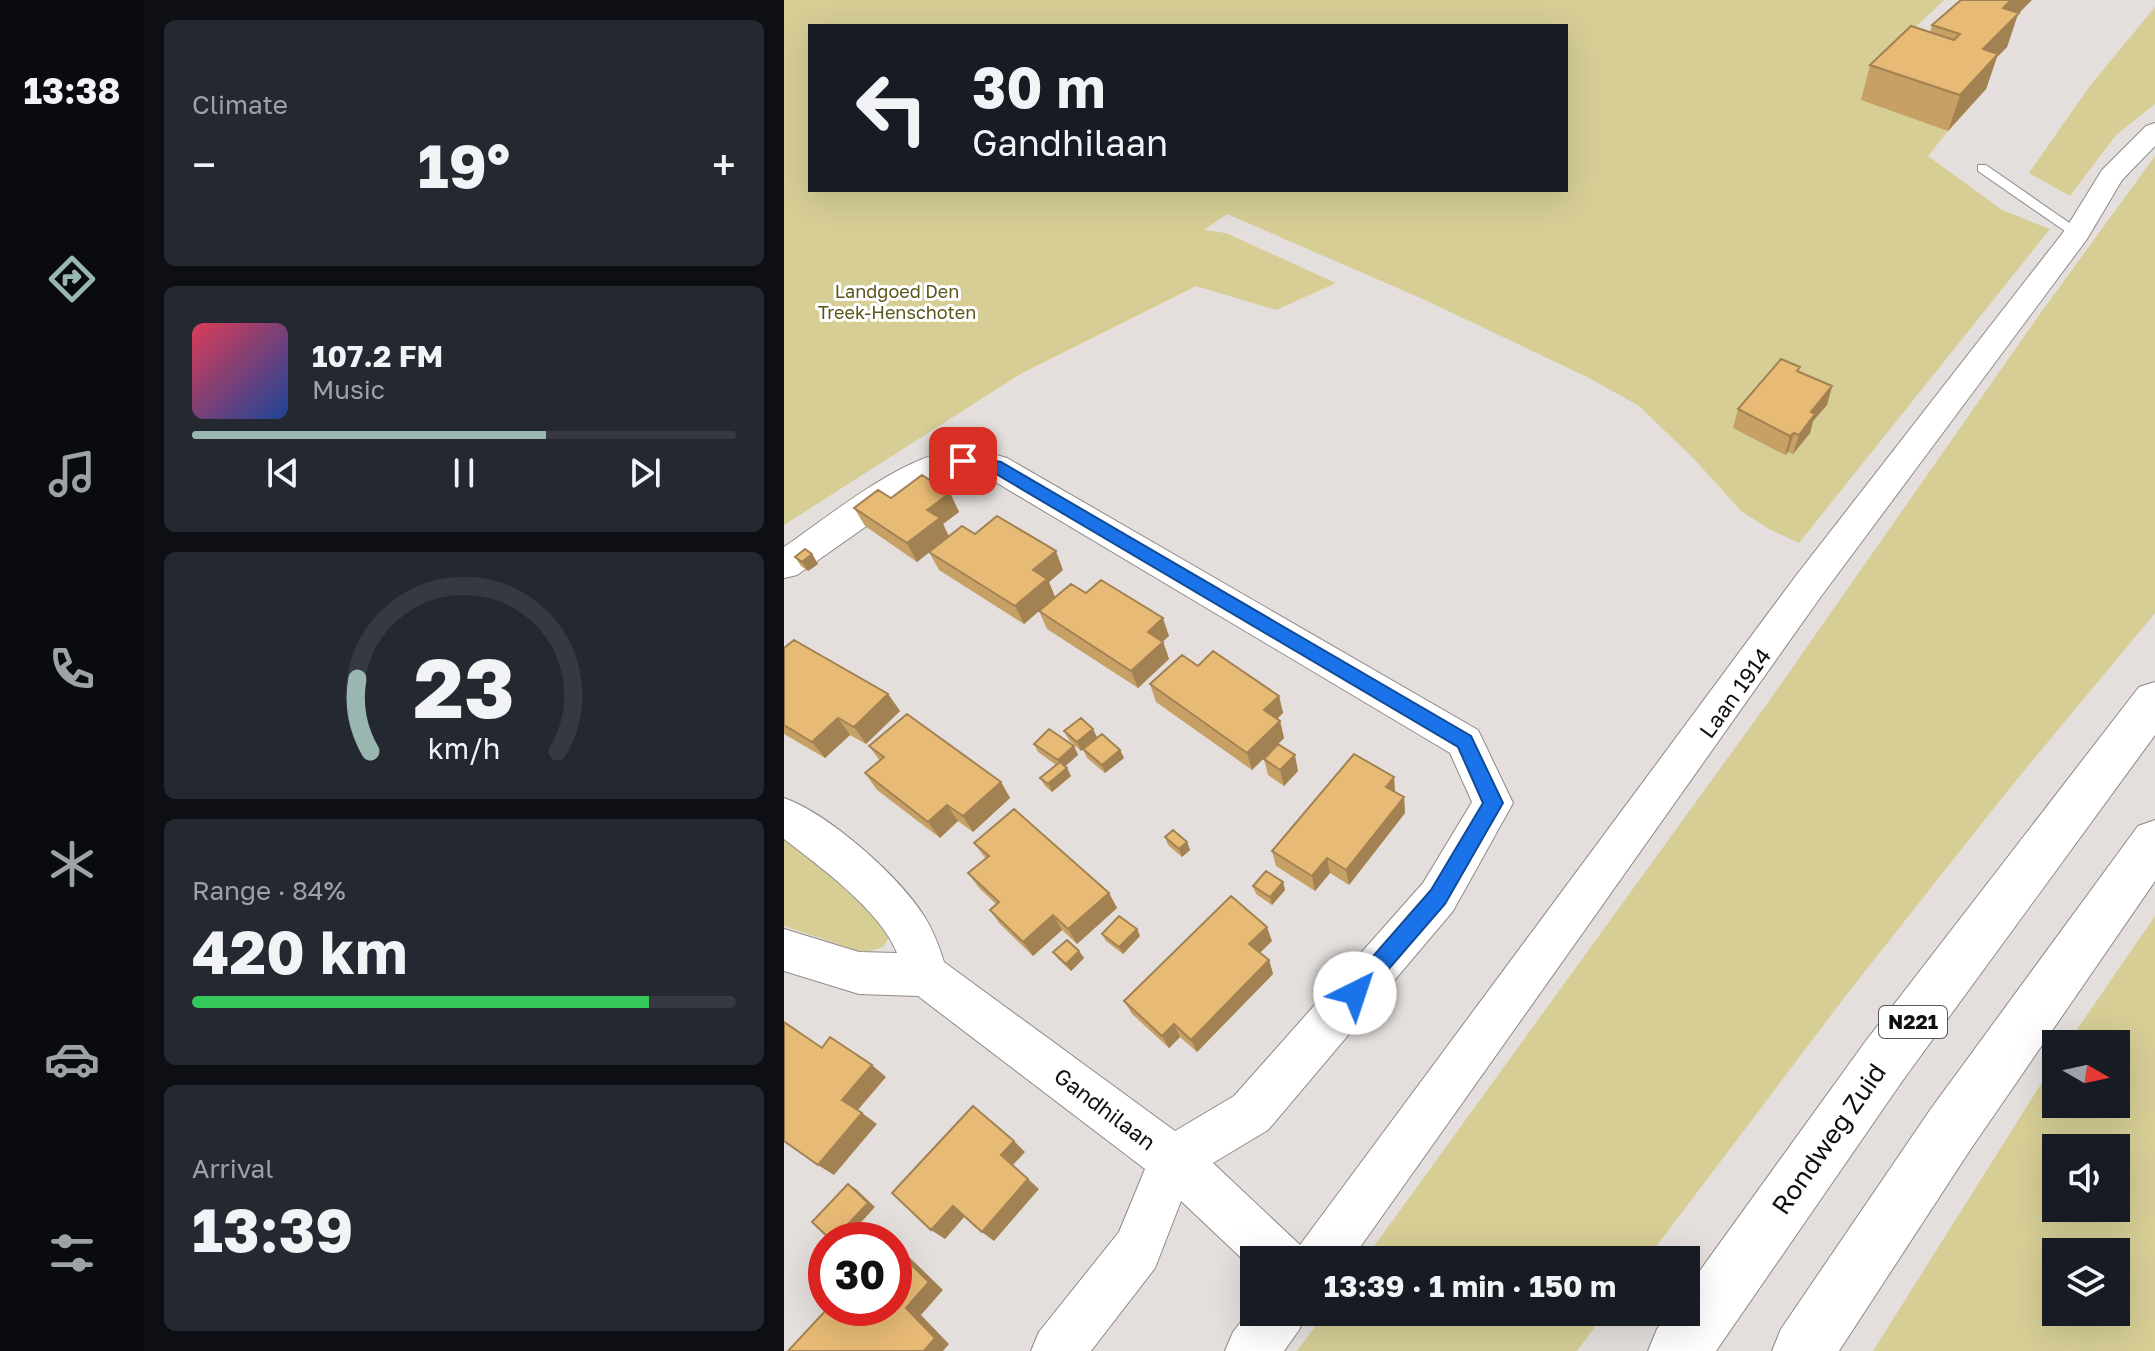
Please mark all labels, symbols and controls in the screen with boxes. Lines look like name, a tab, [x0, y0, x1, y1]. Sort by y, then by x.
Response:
text: 30 m	[972, 53, 1106, 120]
icon: left	[840, 56, 944, 160]
text: 13:38	[23, 69, 121, 112]
text: Climate	[192, 89, 288, 120]
text: Gandhilaan	[972, 121, 1168, 164]
text: 19°	[418, 129, 510, 201]
text: −	[192, 138, 216, 191]
text: +	[712, 138, 736, 191]
icon: directions	[44, 251, 100, 307]
park label: Landgoed Den Treek-Henschoten	[818, 280, 976, 323]
text: 107.2 FM	[312, 338, 443, 374]
text: Music	[312, 374, 385, 405]
pin	[929, 427, 997, 495]
icon: arrive	[941, 439, 985, 483]
icon: music	[44, 446, 100, 502]
icon: previous	[261, 451, 305, 495]
icon: pause	[442, 451, 486, 495]
icon: next	[623, 451, 667, 495]
text: 23	[413, 635, 515, 735]
icon: phone	[44, 641, 100, 697]
street label: Laan 1914	[1693, 642, 1776, 743]
text: km/h	[428, 731, 500, 765]
icon: climate	[44, 836, 100, 892]
text: Range · 84%	[192, 875, 346, 906]
text: 420 km	[192, 915, 407, 987]
position arrow	[1313, 951, 1397, 1035]
road number: N221	[1879, 1006, 1947, 1038]
north arrow	[2042, 1030, 2130, 1118]
map controls	[2042, 1030, 2130, 1326]
icon: car	[44, 1031, 100, 1087]
street label: Rondweg Zuid	[1765, 1057, 1892, 1220]
street label: Gandhilaan	[1049, 1062, 1161, 1155]
button: sound	[2042, 1134, 2130, 1222]
text: Arrival	[192, 1153, 273, 1184]
text: 13:39	[192, 1193, 353, 1265]
speed limit sign: 30	[808, 1222, 912, 1326]
icon: filters	[44, 1225, 100, 1281]
button: layers	[2042, 1238, 2130, 1326]
text: 13:39 · 1 min · 150 m	[1324, 1268, 1616, 1304]

